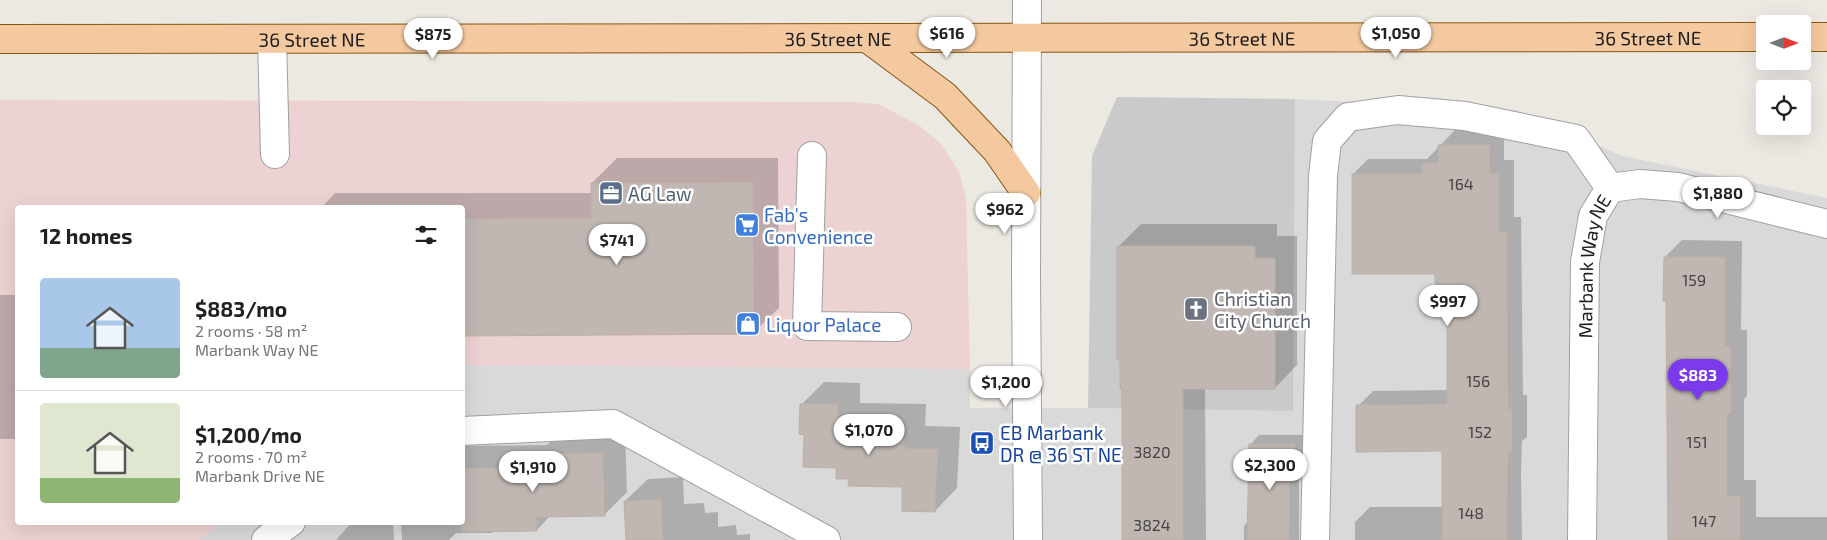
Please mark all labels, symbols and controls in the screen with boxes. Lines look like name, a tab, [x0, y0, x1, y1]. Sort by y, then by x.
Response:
north arrow	[1756, 15, 1811, 70]
map controls	[1756, 15, 1811, 135]
pin: $616	[917, 17, 977, 59]
pin: $1,050	[1355, 17, 1437, 59]
pin: $875	[403, 18, 463, 60]
text: $616	[929, 23, 965, 42]
text: $1,050	[1371, 23, 1421, 42]
text: $875	[415, 24, 451, 43]
street label: 36 Street NE	[785, 26, 891, 50]
street label: 36 Street NE	[1189, 26, 1295, 49]
street label: 36 Street NE	[1595, 26, 1701, 49]
street label: 36 Street NE	[259, 27, 365, 50]
button: locate	[1756, 80, 1811, 135]
house number: 164	[1448, 174, 1474, 193]
pin: $1,880	[1677, 176, 1759, 219]
office icon: AG Law	[598, 180, 624, 206]
place label: AG Law	[628, 182, 692, 205]
text: $1,880	[1693, 183, 1743, 202]
street label: Marbank Way NE	[1573, 190, 1615, 338]
pin: $962	[975, 192, 1035, 235]
text: $962	[986, 199, 1024, 218]
place label: Fab's Convenience	[764, 203, 873, 248]
supermarket icon: Fab's Convenience	[734, 212, 760, 238]
icon: filters	[412, 221, 440, 249]
text: 12 homes	[40, 223, 132, 248]
pin: $741	[587, 224, 647, 266]
text: $741	[600, 230, 634, 249]
house number: 159	[1682, 270, 1706, 289]
pin: $997	[1418, 284, 1478, 327]
place label: Christian City Church	[1214, 287, 1311, 332]
text: $997	[1430, 291, 1466, 310]
text: $883/mo	[195, 296, 287, 321]
church icon: Christian City Church	[1183, 296, 1209, 322]
icon: home	[80, 298, 140, 358]
shop icon: Liquor Palace	[735, 311, 761, 337]
place label: Liquor Palace	[766, 313, 881, 336]
text: 2 rooms · 58 m²	[195, 321, 308, 340]
text: Marbank Way NE	[195, 340, 318, 359]
pin: $883	[1668, 358, 1728, 401]
text: $883	[1679, 365, 1717, 384]
pin: $1,200	[965, 366, 1047, 408]
house number: 156	[1466, 371, 1490, 390]
text: $1,200	[981, 372, 1031, 391]
pin: $1,070	[828, 414, 910, 456]
text: $1,070	[845, 420, 893, 439]
place label: EB Marbank DR @ 36 ST NE	[1000, 421, 1122, 466]
text: $1,200/mo	[195, 422, 302, 447]
house number: 152	[1468, 422, 1492, 441]
icon: home	[80, 423, 140, 483]
bus stop icon: EB Marbank DR @ 36 ST NE	[969, 430, 995, 456]
house number: 151	[1686, 432, 1708, 451]
house number: 3820	[1133, 442, 1171, 461]
text: 2 rooms · 70 m²	[195, 447, 307, 466]
pin: $2,300	[1229, 448, 1311, 491]
pin: $1,910	[492, 450, 574, 493]
text: $2,300	[1244, 455, 1296, 474]
text: $1,910	[510, 457, 556, 476]
text: Marbank Drive NE	[195, 466, 325, 485]
house number: 148	[1458, 503, 1484, 522]
house number: 147	[1692, 511, 1716, 530]
house number: 3824	[1133, 515, 1171, 534]

